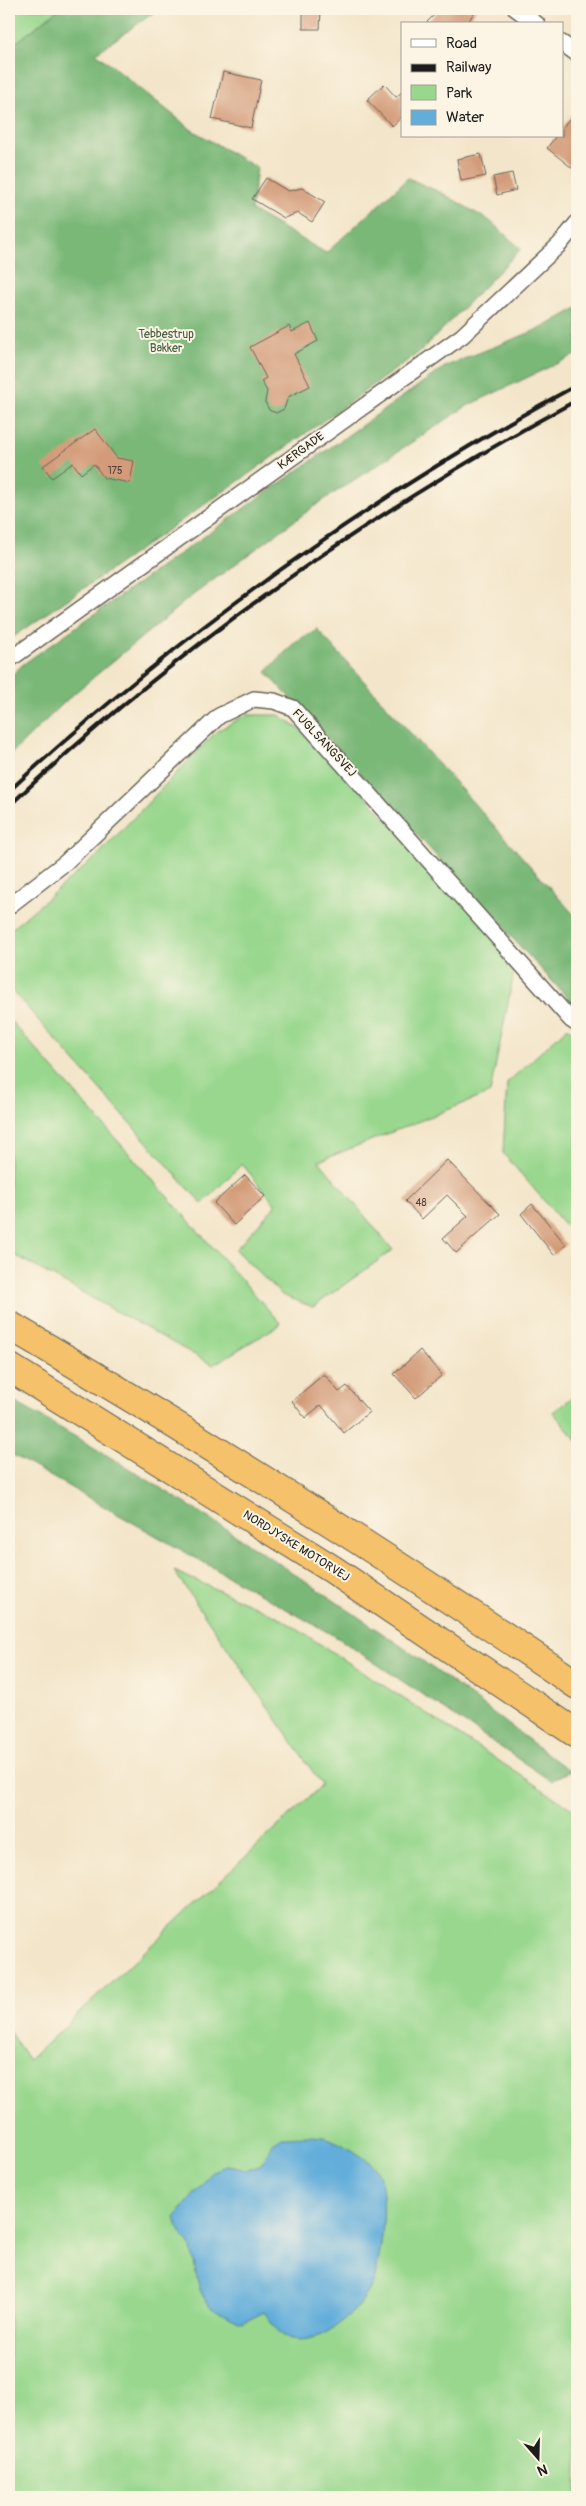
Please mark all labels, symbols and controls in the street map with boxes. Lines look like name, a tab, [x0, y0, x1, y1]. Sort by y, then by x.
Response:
legend	[401, 22, 564, 138]
text: Road	[446, 34, 477, 53]
text: Railway	[446, 58, 492, 77]
text: Park	[446, 84, 473, 103]
text: Water	[446, 108, 485, 127]
park label: Tebbestrup Bakker	[138, 327, 194, 356]
street label: KÆRGADE	[275, 429, 327, 473]
house number: 175	[108, 465, 122, 477]
street label: FUGLSANGSVEJ	[289, 706, 359, 780]
house number: 48	[416, 1197, 426, 1209]
street label: NORDJYSKE MOTORVEJ	[240, 1507, 352, 1585]
north arrow	[514, 2434, 564, 2484]
text: N	[535, 2460, 550, 2479]

